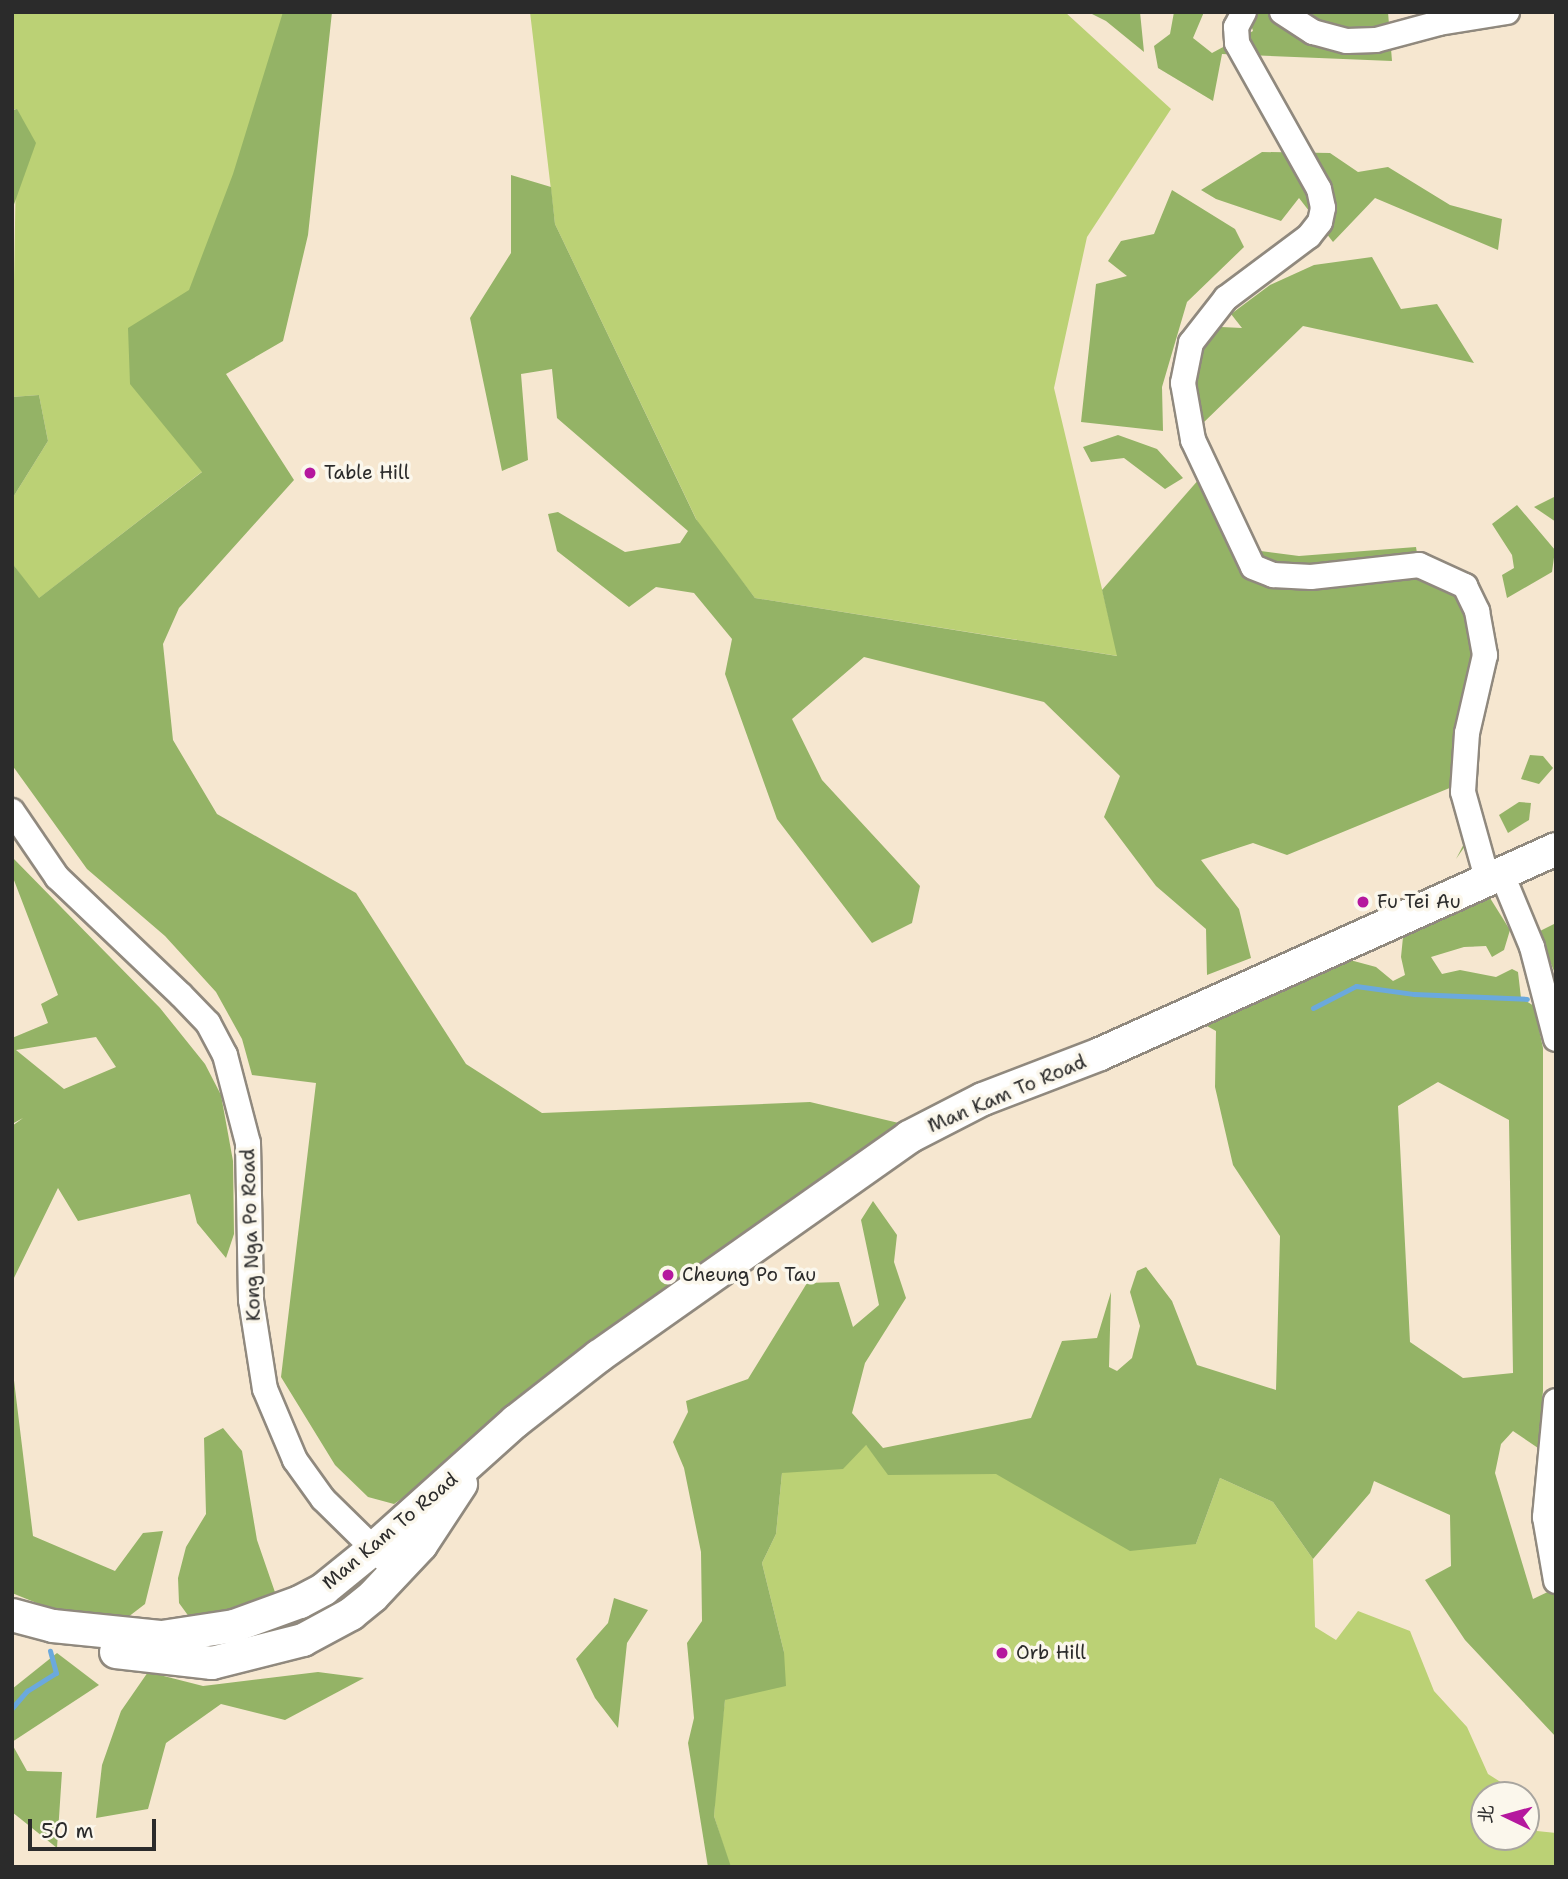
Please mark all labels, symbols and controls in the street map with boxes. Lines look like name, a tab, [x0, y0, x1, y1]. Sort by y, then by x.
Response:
place label: Table Hill	[324, 462, 409, 484]
marker: Table Hill	[302, 465, 318, 481]
place label: Fu Tei Au	[1377, 891, 1461, 913]
marker: Fu Tei Au	[1355, 894, 1371, 910]
street label: Man Kam To Road	[924, 1050, 1090, 1138]
street label: Kong Nga Po Road	[237, 1148, 265, 1322]
place label: Cheung Po Tau	[682, 1264, 816, 1286]
marker: Cheung Po Tau	[660, 1267, 676, 1283]
street label: Man Kam To Road	[318, 1468, 462, 1594]
place label: Orb Hill	[1016, 1642, 1086, 1664]
marker: Orb Hill	[994, 1645, 1010, 1661]
north arrow	[1470, 1781, 1540, 1851]
text: 北	[1472, 1804, 1499, 1825]
scale bar	[32, 1806, 159, 1850]
text: 50 m	[41, 1817, 94, 1845]

